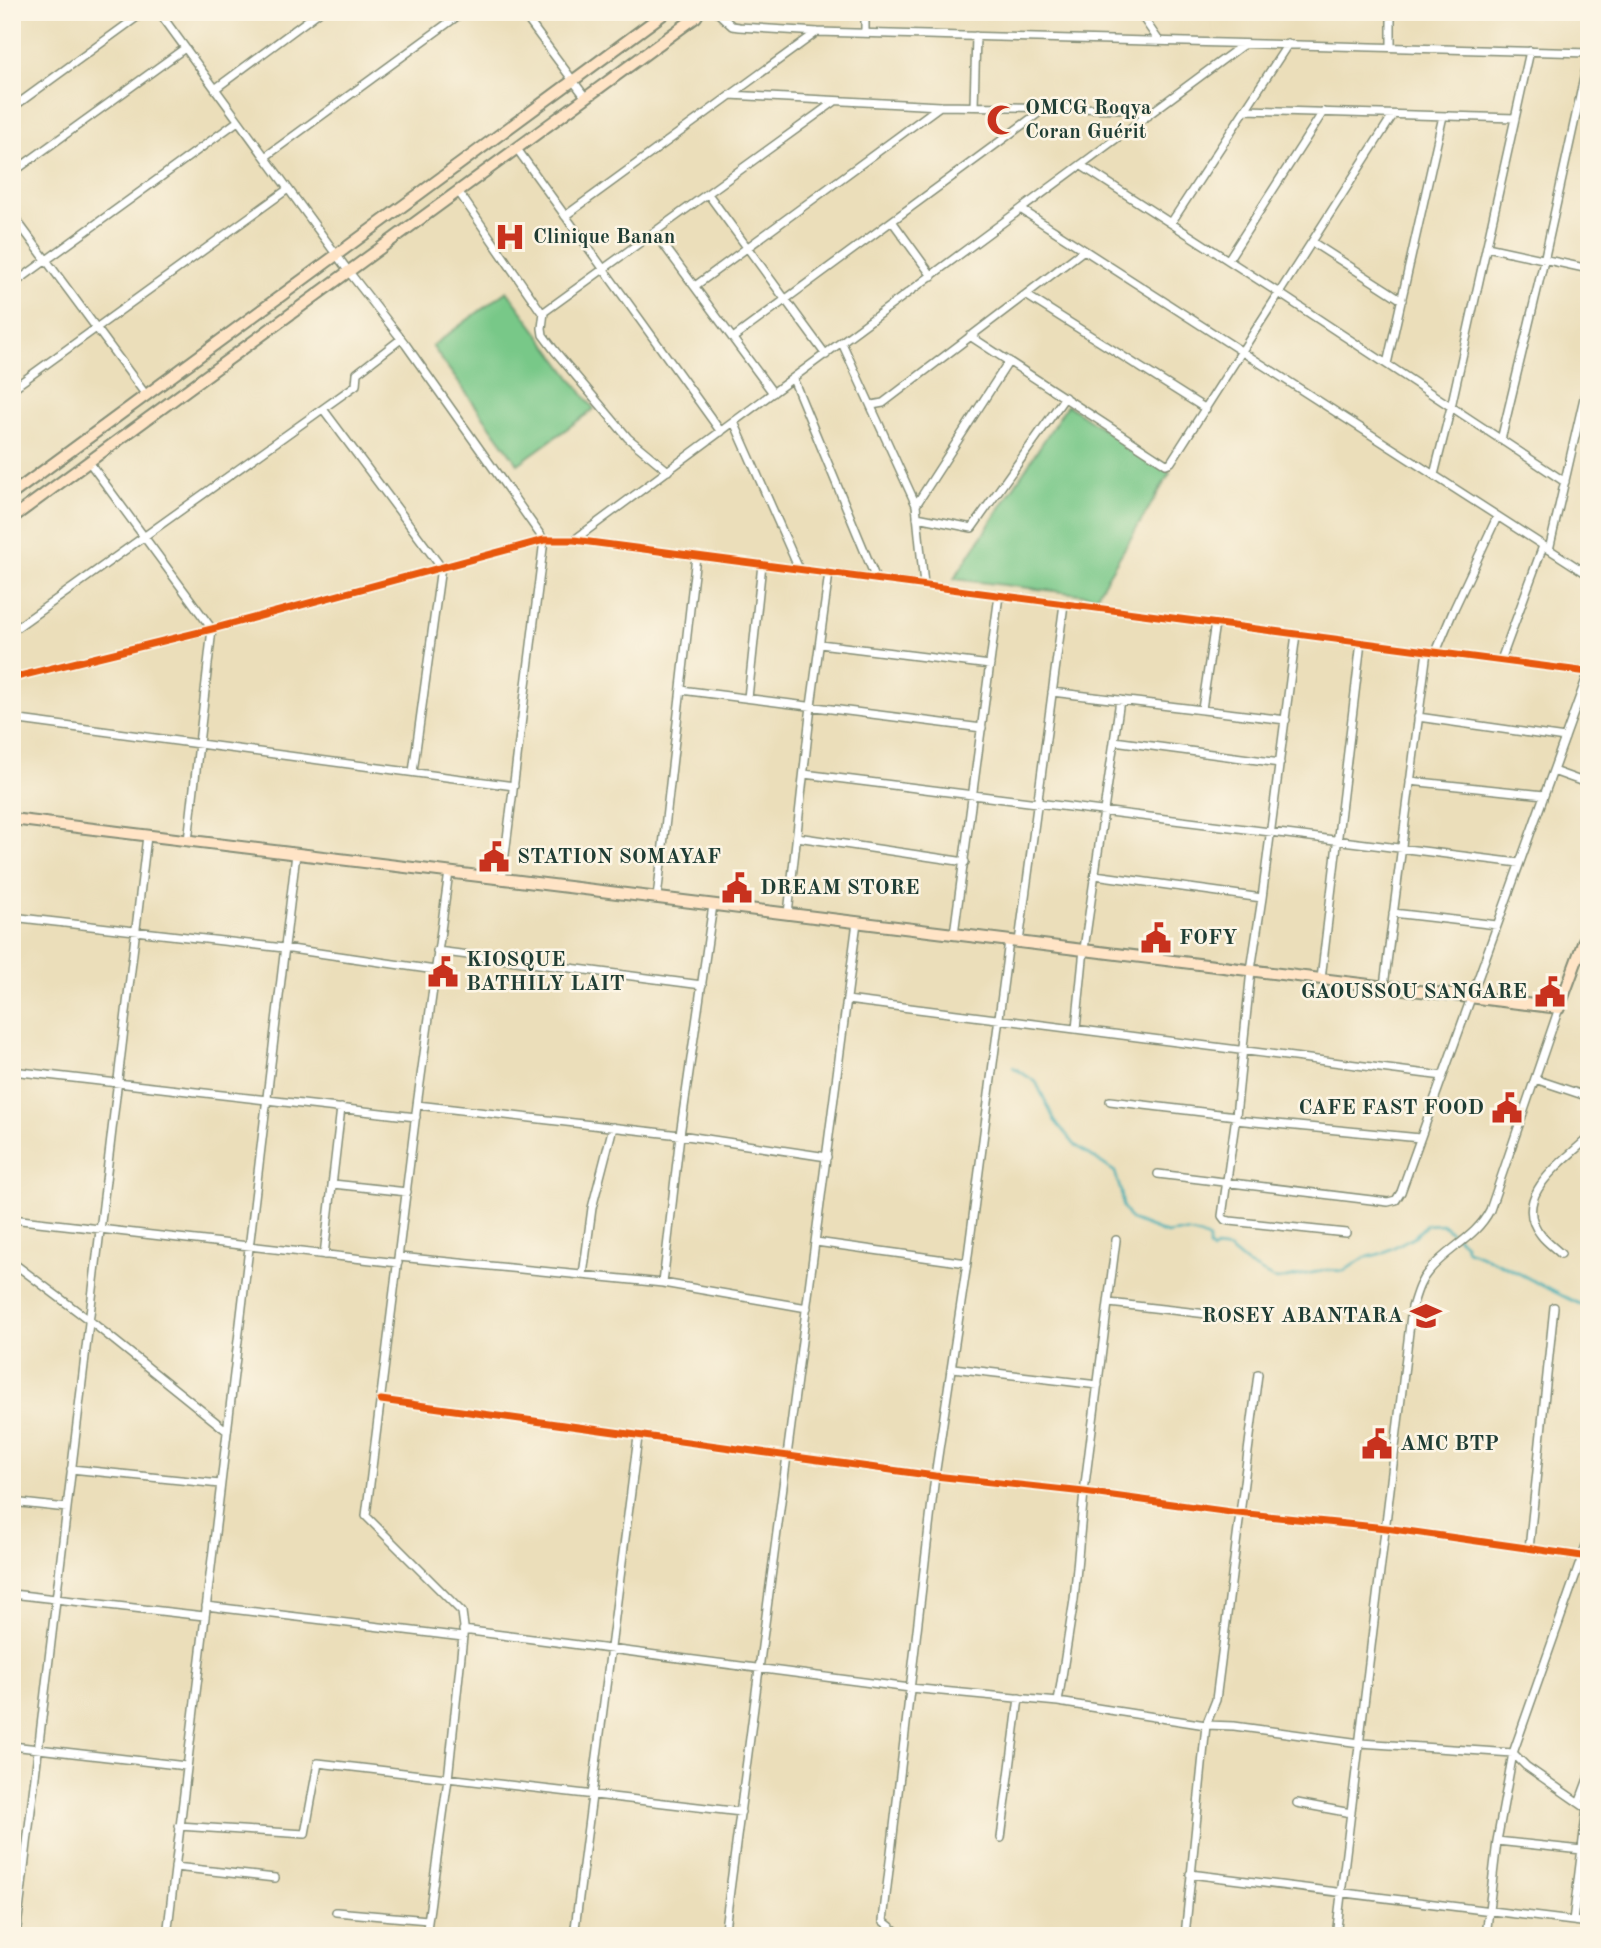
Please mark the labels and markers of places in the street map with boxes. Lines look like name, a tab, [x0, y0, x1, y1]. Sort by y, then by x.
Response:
place label: OMCG Roqya Coran Guérit	[1025, 98, 1152, 143]
mosque icon: OMCG Roqya Coran Guérit	[985, 103, 1019, 137]
hospital icon: Clinique Banan	[493, 220, 527, 254]
place label: Clinique Banan	[533, 227, 675, 248]
public building icon: STATION SOMAYAF	[477, 840, 511, 874]
place label: STATION SOMAYAF	[517, 847, 721, 868]
public building icon: DREAM STORE	[720, 871, 754, 905]
place label: DREAM STORE	[760, 878, 920, 899]
public building icon: FOFY	[1139, 921, 1173, 955]
place label: FOFY	[1179, 928, 1238, 949]
place label: KIOSQUE BATHILY LAIT	[466, 950, 625, 995]
public building icon: KIOSQUE BATHILY LAIT	[426, 955, 460, 989]
public building icon: GAOUSSOU SANGARE	[1533, 975, 1567, 1009]
place label: GAOUSSOU SANGARE	[1301, 982, 1527, 1003]
public building icon: CAFE FAST FOOD	[1490, 1091, 1524, 1125]
place label: CAFE FAST FOOD	[1299, 1098, 1484, 1119]
school or university icon: ROSEY ABANTARA	[1409, 1299, 1443, 1333]
place label: ROSEY ABANTARA	[1202, 1306, 1403, 1327]
public building icon: AMC BTP	[1360, 1427, 1394, 1461]
place label: AMC BTP	[1400, 1434, 1499, 1455]

